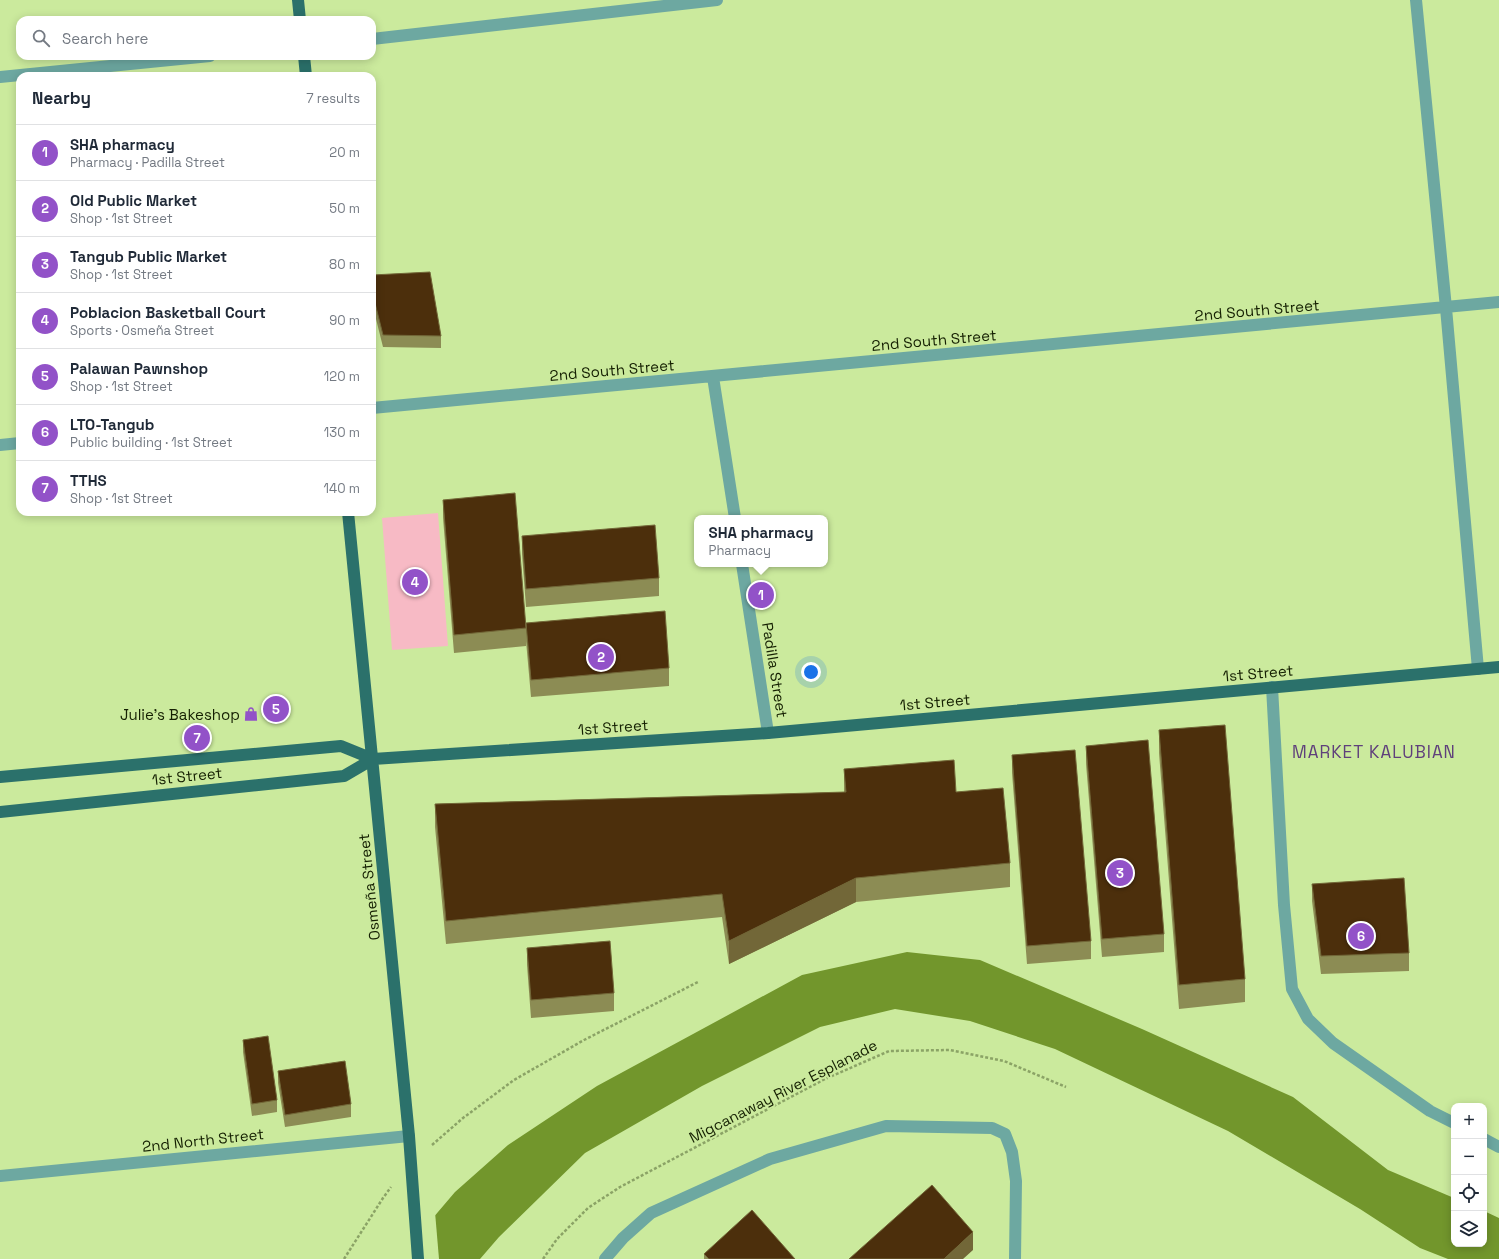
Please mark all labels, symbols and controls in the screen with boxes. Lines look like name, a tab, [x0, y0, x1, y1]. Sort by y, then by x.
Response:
search box	[16, 16, 376, 60]
icon: search	[30, 27, 52, 49]
text: Search here	[62, 29, 148, 48]
text: Nearby	[32, 87, 91, 109]
text: 7 results	[306, 90, 360, 107]
text: SHA pharmacy	[70, 135, 175, 154]
text: 1	[42, 144, 48, 161]
text: 20 m	[329, 144, 360, 161]
text: Pharmacy · Padilla Street	[70, 154, 225, 171]
text: Old Public Market	[70, 191, 197, 210]
text: 2	[41, 200, 49, 217]
text: 50 m	[329, 200, 360, 217]
text: Shop · 1st Street	[70, 210, 173, 227]
text: Tangub Public Market	[70, 247, 227, 266]
text: 3	[41, 256, 49, 273]
text: 80 m	[329, 256, 360, 273]
text: Shop · 1st Street	[70, 266, 173, 283]
street label: 2nd South Street	[1194, 295, 1320, 325]
text: Poblacion Basketball Court	[70, 303, 266, 322]
text: 4	[41, 312, 49, 329]
text: 90 m	[329, 312, 360, 329]
text: Sports · Osmeña Street	[70, 322, 214, 339]
street label: 2nd South Street	[871, 325, 997, 355]
street label: 2nd South Street	[549, 355, 675, 385]
text: Palawan Pawnshop	[70, 359, 208, 378]
text: 5	[41, 368, 49, 385]
text: 120 m	[324, 368, 360, 385]
text: Shop · 1st Street	[70, 378, 173, 395]
text: LTO-Tangub	[70, 415, 154, 434]
text: 6	[41, 424, 49, 441]
text: 130 m	[324, 424, 360, 441]
text: Public building · 1st Street	[70, 434, 233, 451]
text: TTHS	[70, 471, 107, 490]
text: 7	[41, 480, 49, 497]
text: 140 m	[324, 480, 360, 497]
text: Shop · 1st Street	[70, 490, 173, 507]
popup	[694, 515, 828, 567]
text: SHA pharmacy	[709, 523, 813, 542]
text: Pharmacy	[709, 542, 771, 559]
pin: 4	[402, 567, 428, 597]
pin: 1	[748, 580, 774, 610]
street label: Padilla Street	[758, 621, 792, 719]
pin: 2	[588, 642, 614, 672]
street label: 1st Street	[1222, 660, 1294, 686]
your location	[801, 662, 821, 682]
street label: 1st Street	[899, 689, 971, 715]
pin: 5	[263, 694, 289, 724]
place label: Julie's Bakeshop	[120, 705, 240, 724]
shop icon: Julie's Bakeshop	[243, 706, 259, 722]
street label: 1st Street	[577, 715, 649, 739]
pin: 7	[184, 723, 210, 753]
district label: MARKET KALUBIAN	[1292, 741, 1456, 763]
street label: 1st Street	[151, 763, 223, 789]
street label: Osmeña Street	[354, 833, 384, 941]
pin: 3	[1107, 858, 1133, 888]
pin: 6	[1348, 921, 1374, 951]
street label: Migcanaway River Esplanade	[686, 1035, 880, 1147]
map controls	[1451, 1103, 1487, 1247]
button: +	[1451, 1103, 1487, 1139]
street label: 2nd North Street	[141, 1124, 265, 1156]
button: −	[1451, 1139, 1487, 1175]
button: locate	[1451, 1175, 1487, 1211]
button: layers	[1451, 1211, 1487, 1247]

